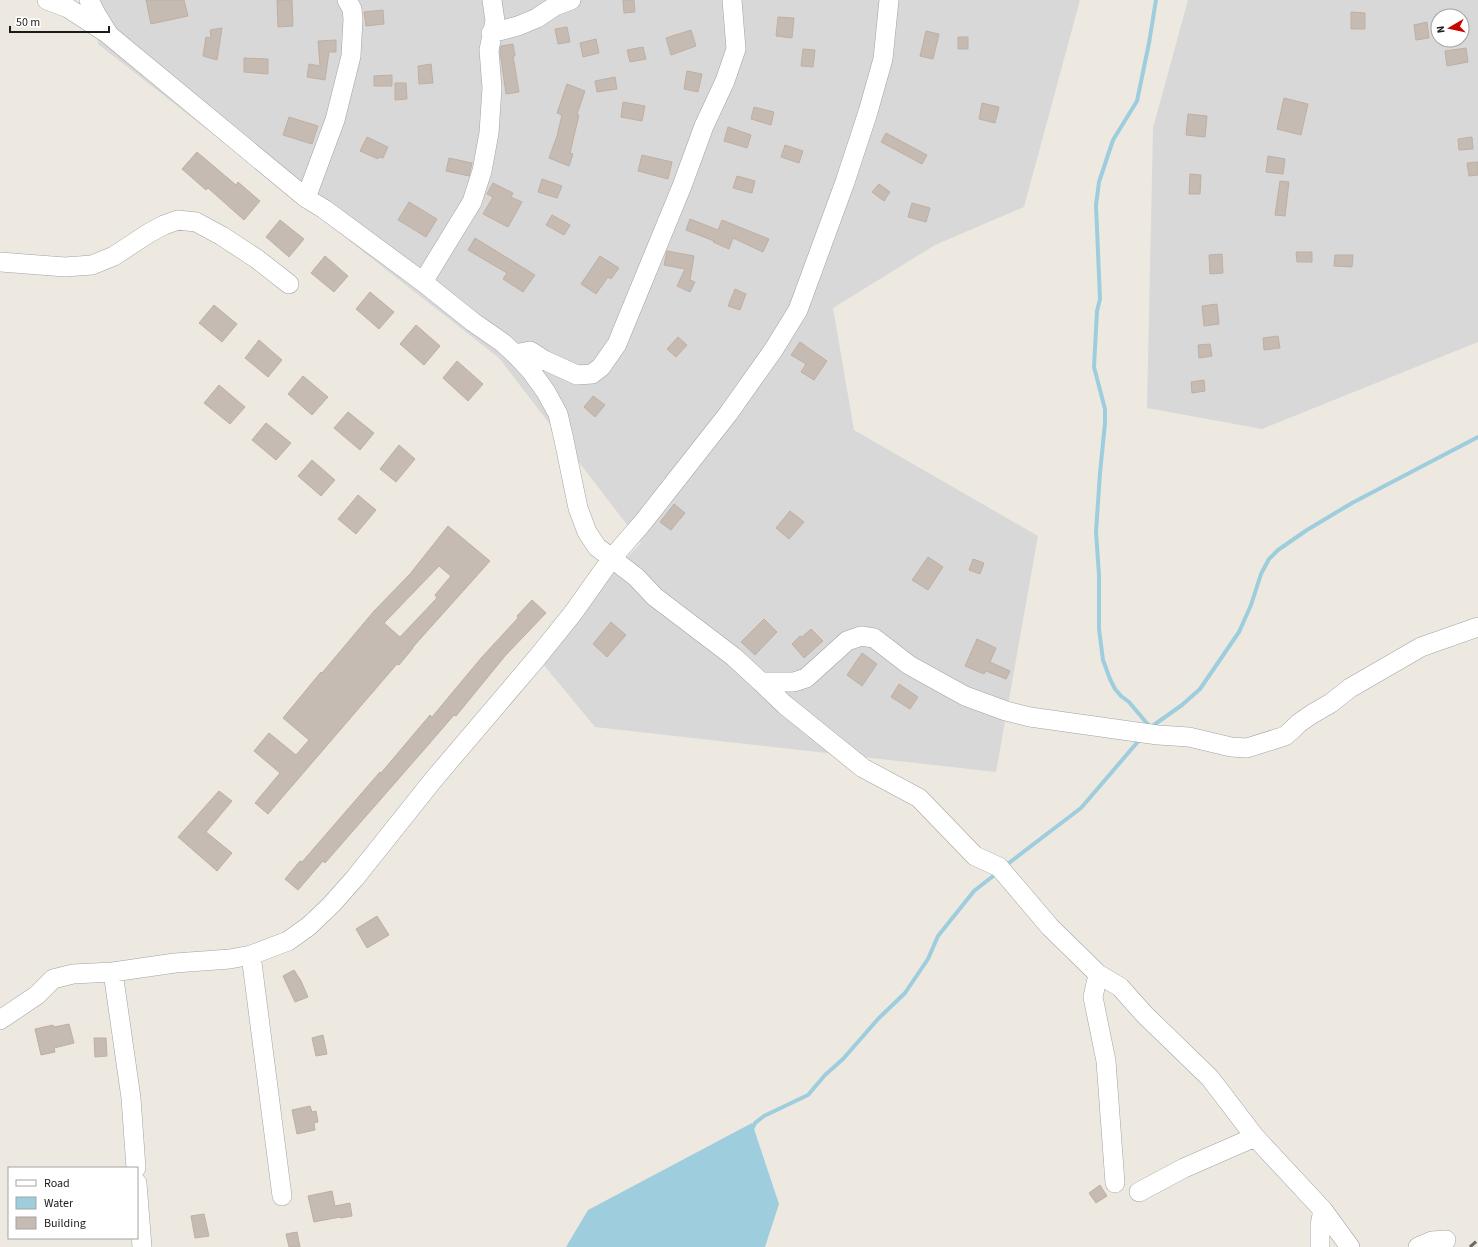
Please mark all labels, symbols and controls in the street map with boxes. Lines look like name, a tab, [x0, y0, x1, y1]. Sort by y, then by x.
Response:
scale bar	[10, 8, 109, 34]
north arrow	[1430, 8, 1470, 48]
text: 50 m	[16, 14, 40, 31]
text: N	[1433, 25, 1449, 34]
legend	[8, 1167, 138, 1239]
text: Road	[44, 1175, 70, 1192]
text: Water	[44, 1195, 74, 1212]
text: Building	[44, 1215, 86, 1232]

